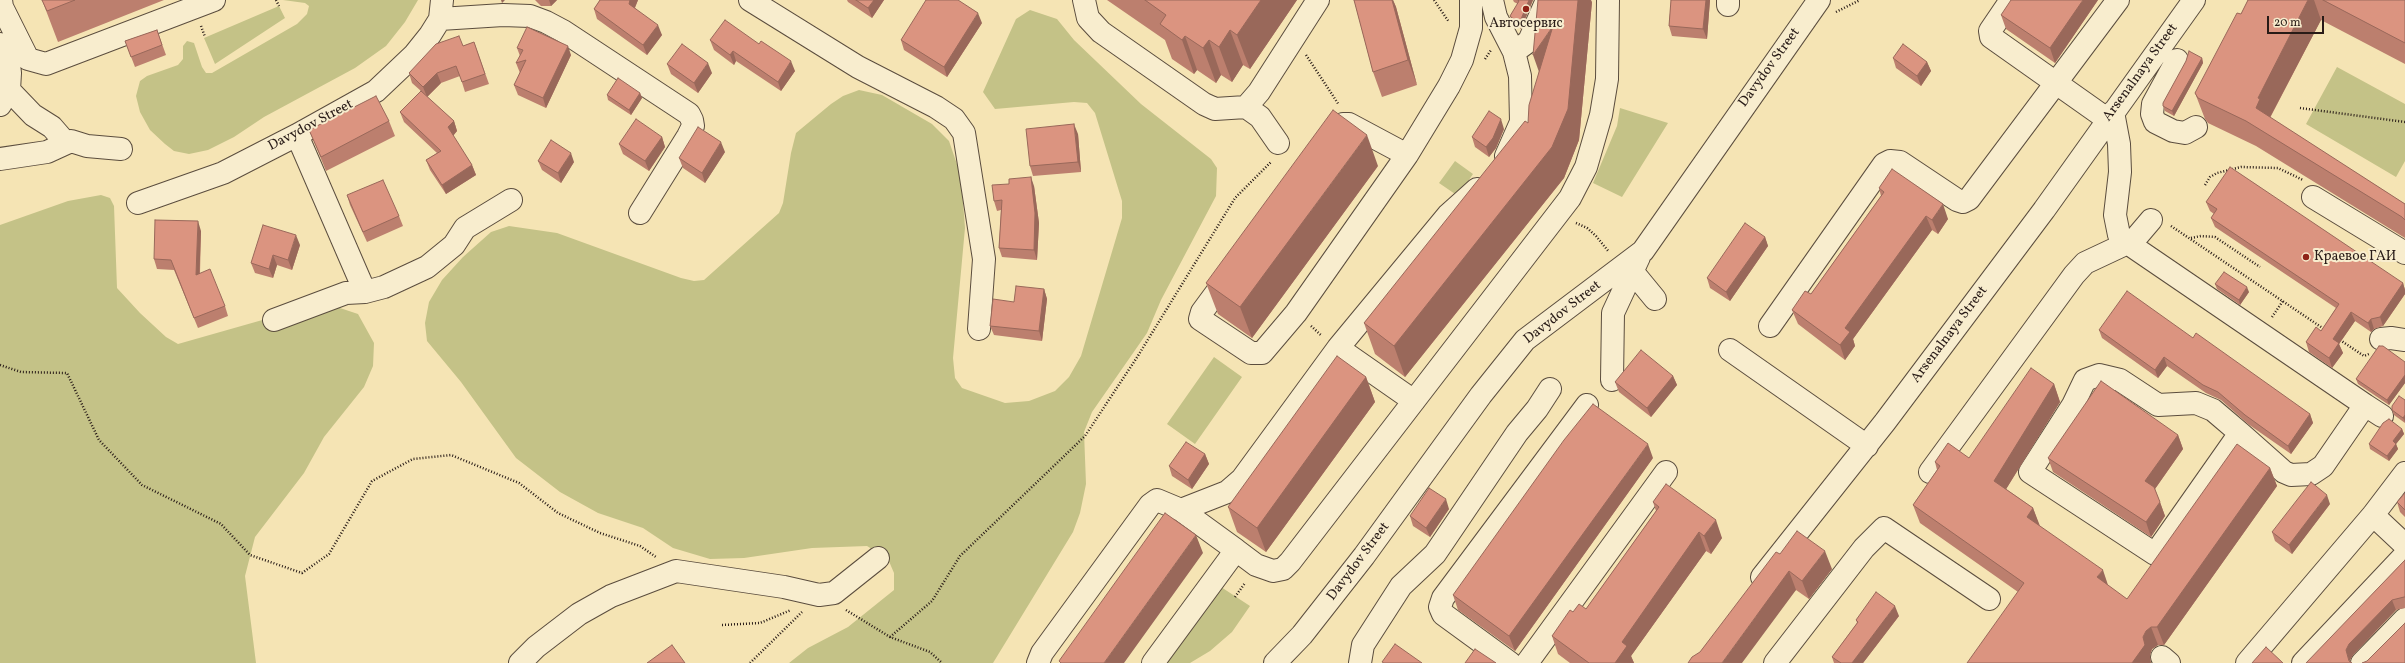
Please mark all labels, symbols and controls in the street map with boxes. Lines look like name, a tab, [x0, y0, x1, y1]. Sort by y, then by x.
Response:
marker: Автосервис	[1521, 4, 1531, 14]
scale bar	[2269, 8, 2326, 34]
text: 20 m	[2274, 15, 2301, 31]
place label: Автосервис	[1489, 16, 1563, 32]
street label: Arsenalnaya Street	[2100, 21, 2182, 125]
street label: Davydov Street	[1736, 25, 1804, 111]
street label: Davydov Street	[266, 97, 356, 155]
place label: Краевое ГАИ	[2314, 249, 2396, 265]
marker: Краевое ГАИ	[2301, 252, 2311, 262]
street label: Davydov Street	[1521, 278, 1605, 348]
street label: Arsenalnaya Street	[1908, 283, 1992, 387]
street label: Davydov Street	[1324, 520, 1394, 604]

